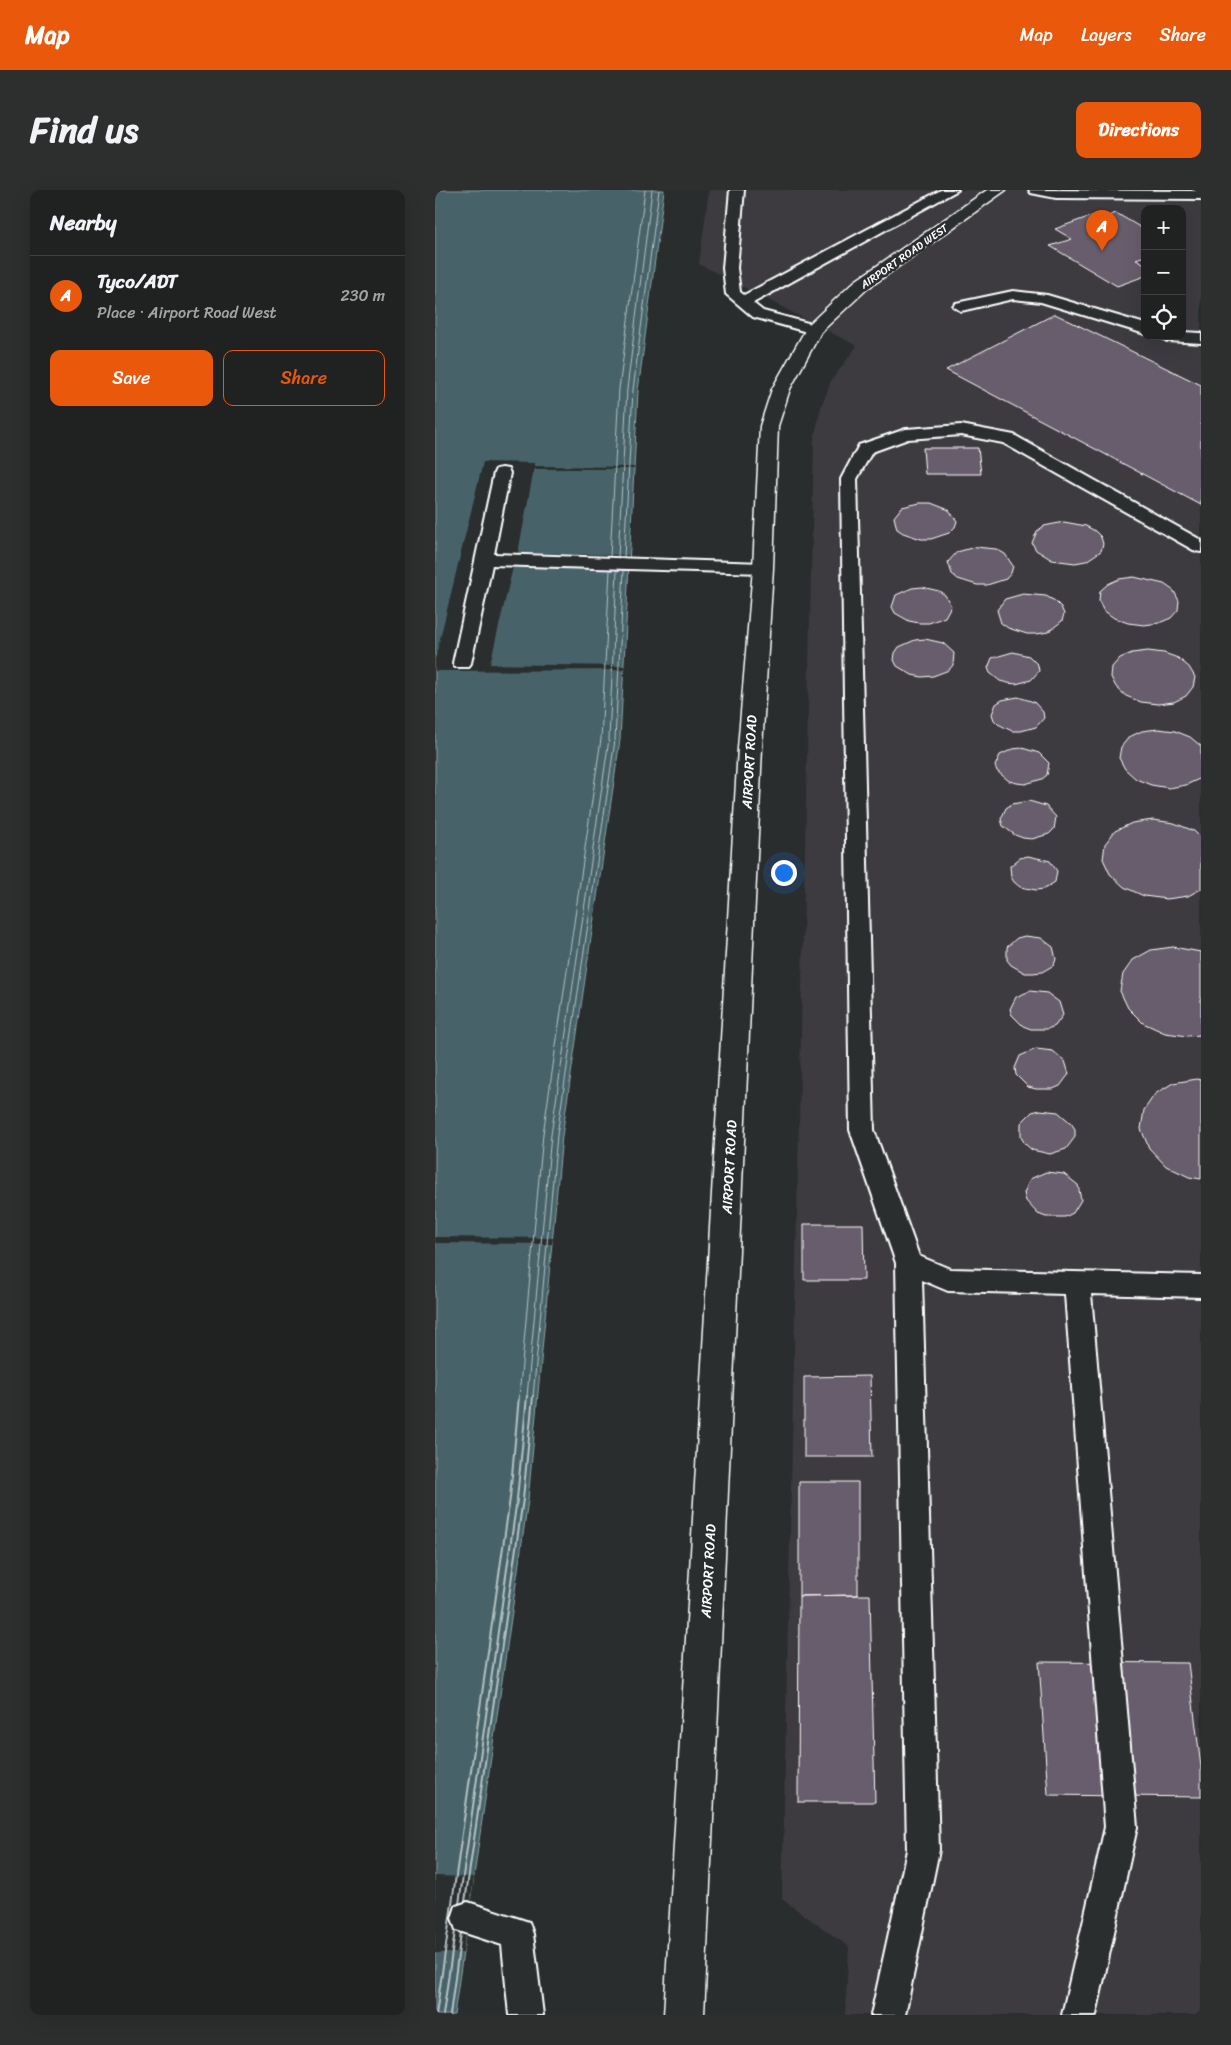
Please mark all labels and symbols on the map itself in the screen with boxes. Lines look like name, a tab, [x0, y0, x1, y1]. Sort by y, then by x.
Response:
pin: A	[1086, 210, 1118, 251]
street label: AIRPORT ROAD WEST	[856, 219, 953, 295]
street label: AIRPORT ROAD	[735, 714, 764, 811]
your location	[771, 860, 797, 886]
street label: AIRPORT ROAD	[715, 1119, 744, 1216]
street label: AIRPORT ROAD	[694, 1523, 723, 1620]

